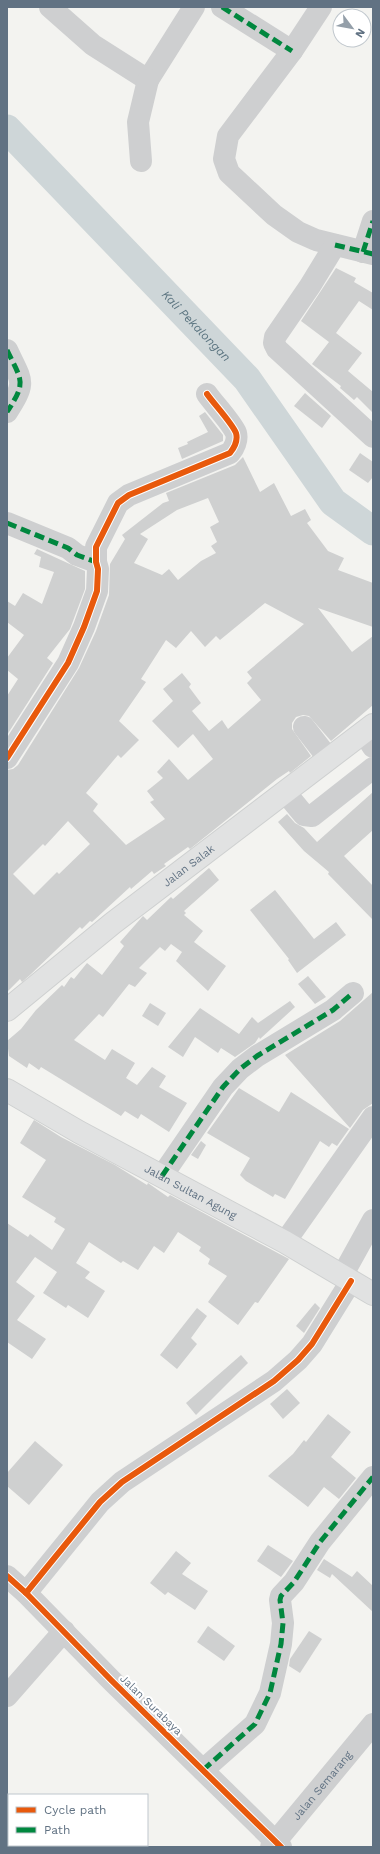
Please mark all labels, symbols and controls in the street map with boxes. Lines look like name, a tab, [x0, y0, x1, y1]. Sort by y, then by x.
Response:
north arrow	[332, 8, 372, 48]
text: N	[352, 26, 368, 40]
water label: Kali Pekalongan	[159, 288, 233, 364]
street label: Jalan Salak	[160, 842, 217, 889]
street label: Jalan Sultan Agung	[142, 1162, 239, 1222]
street label: Jalan Surabaya	[117, 1672, 185, 1738]
street label: Jalan Semarang	[290, 1748, 355, 1823]
legend	[8, 1794, 148, 1846]
text: Cycle path	[44, 1803, 106, 1817]
text: Path	[44, 1823, 70, 1837]

